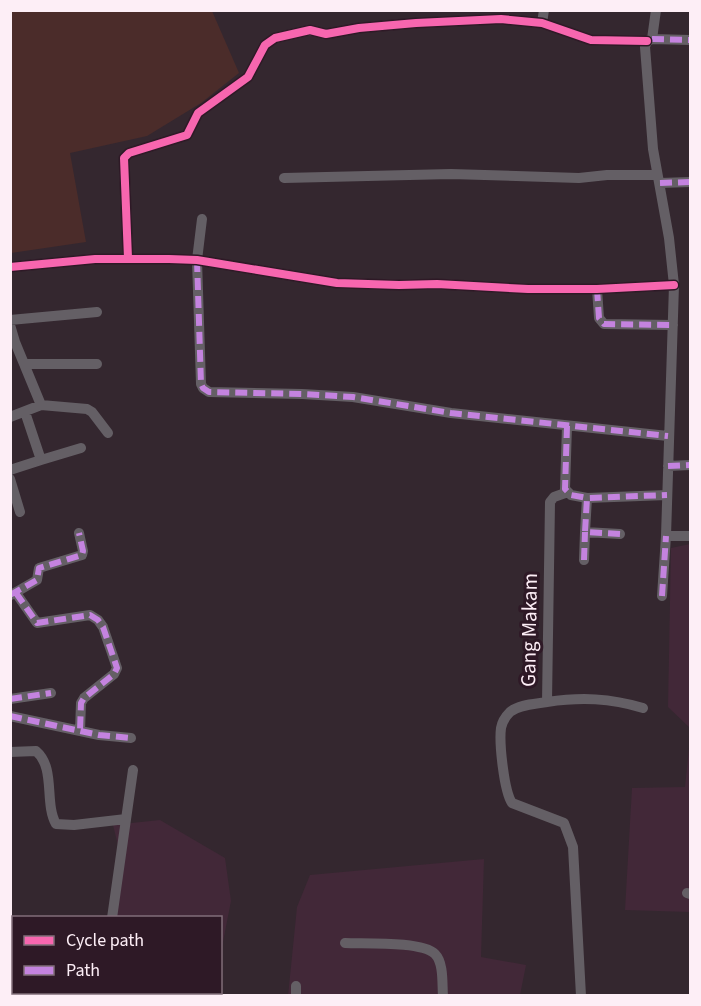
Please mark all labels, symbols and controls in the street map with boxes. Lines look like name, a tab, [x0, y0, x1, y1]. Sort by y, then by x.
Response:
street label: Gang Makam	[513, 573, 545, 687]
legend	[12, 916, 222, 994]
text: Cycle path	[66, 928, 144, 953]
text: Path	[66, 958, 100, 983]

